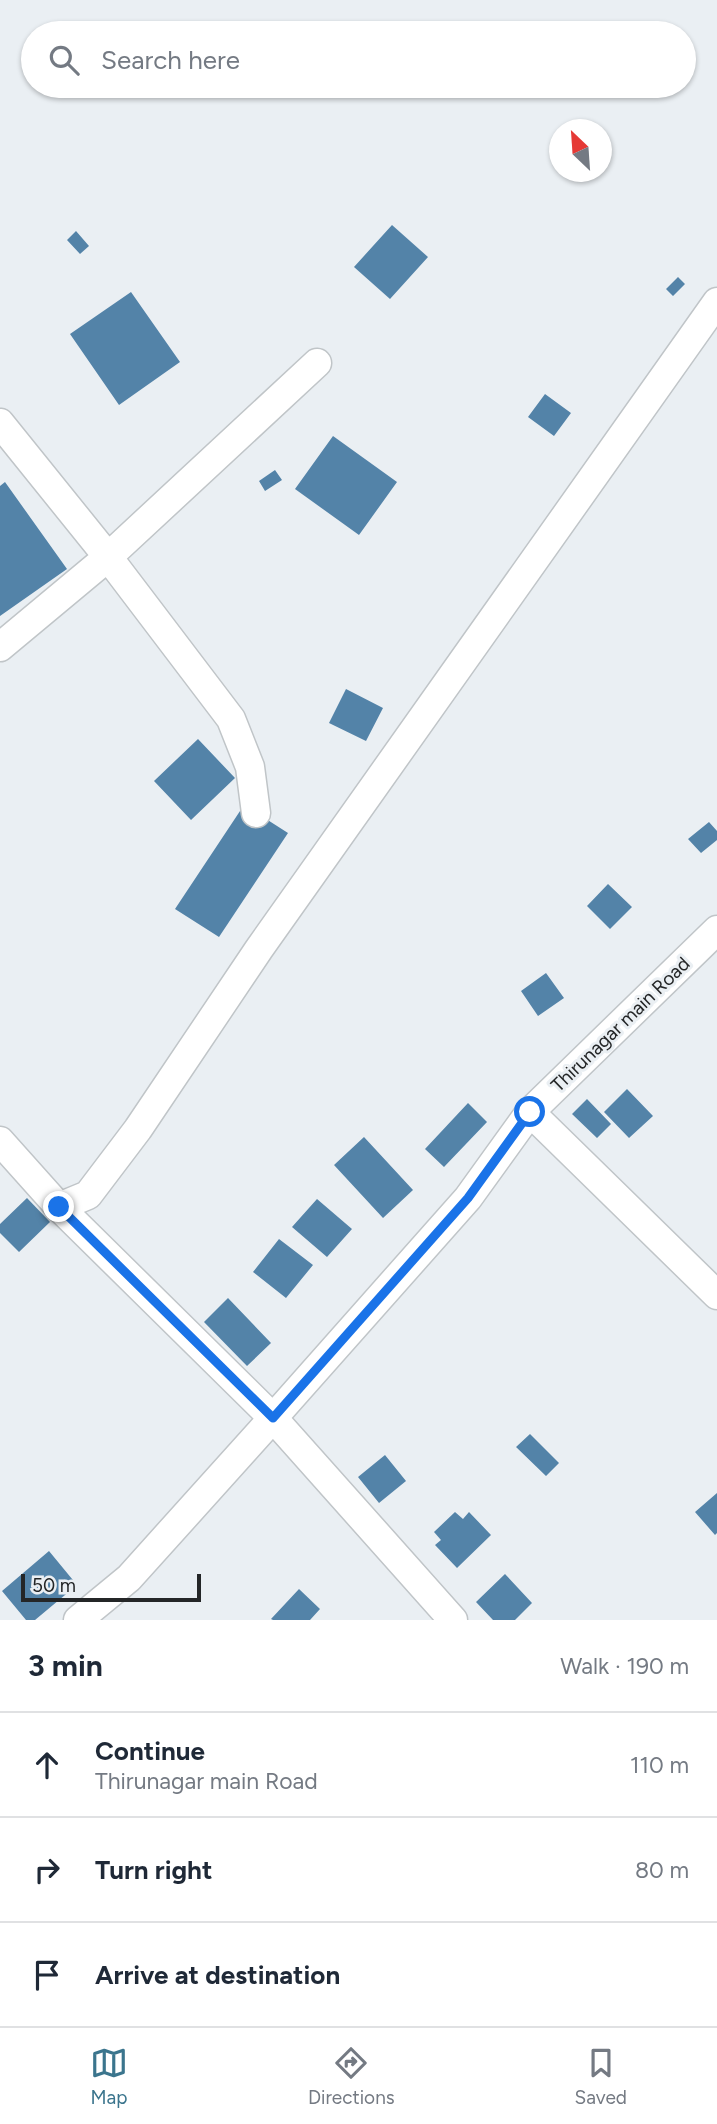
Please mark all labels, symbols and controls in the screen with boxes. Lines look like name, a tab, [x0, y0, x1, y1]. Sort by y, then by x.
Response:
search box	[21, 21, 696, 98]
icon: search	[45, 41, 83, 79]
text: Search here	[101, 44, 240, 76]
north arrow	[549, 119, 612, 182]
street label: Thirunagar main Road	[546, 952, 695, 1097]
route start	[514, 1096, 545, 1127]
route end	[43, 1191, 74, 1222]
scale bar	[21, 1571, 201, 1603]
text: 50 m	[32, 1574, 76, 1597]
text: 3 min	[28, 1647, 103, 1684]
text: Walk · 190 m	[560, 1652, 689, 1680]
text: Continue	[95, 1735, 205, 1767]
icon: ahead	[28, 1746, 66, 1784]
text: 110 m	[630, 1751, 689, 1779]
text: Thirunagar main Road	[95, 1767, 318, 1795]
icon: right	[28, 1851, 66, 1889]
text: Turn right	[95, 1854, 212, 1886]
text: 80 m	[635, 1856, 689, 1884]
icon: arrive	[28, 1956, 66, 1994]
text: Arrive at destination	[95, 1959, 340, 1991]
tab: Map	[90, 2044, 128, 2109]
tab: Directions	[308, 2044, 395, 2109]
tab: Saved	[575, 2044, 627, 2109]

